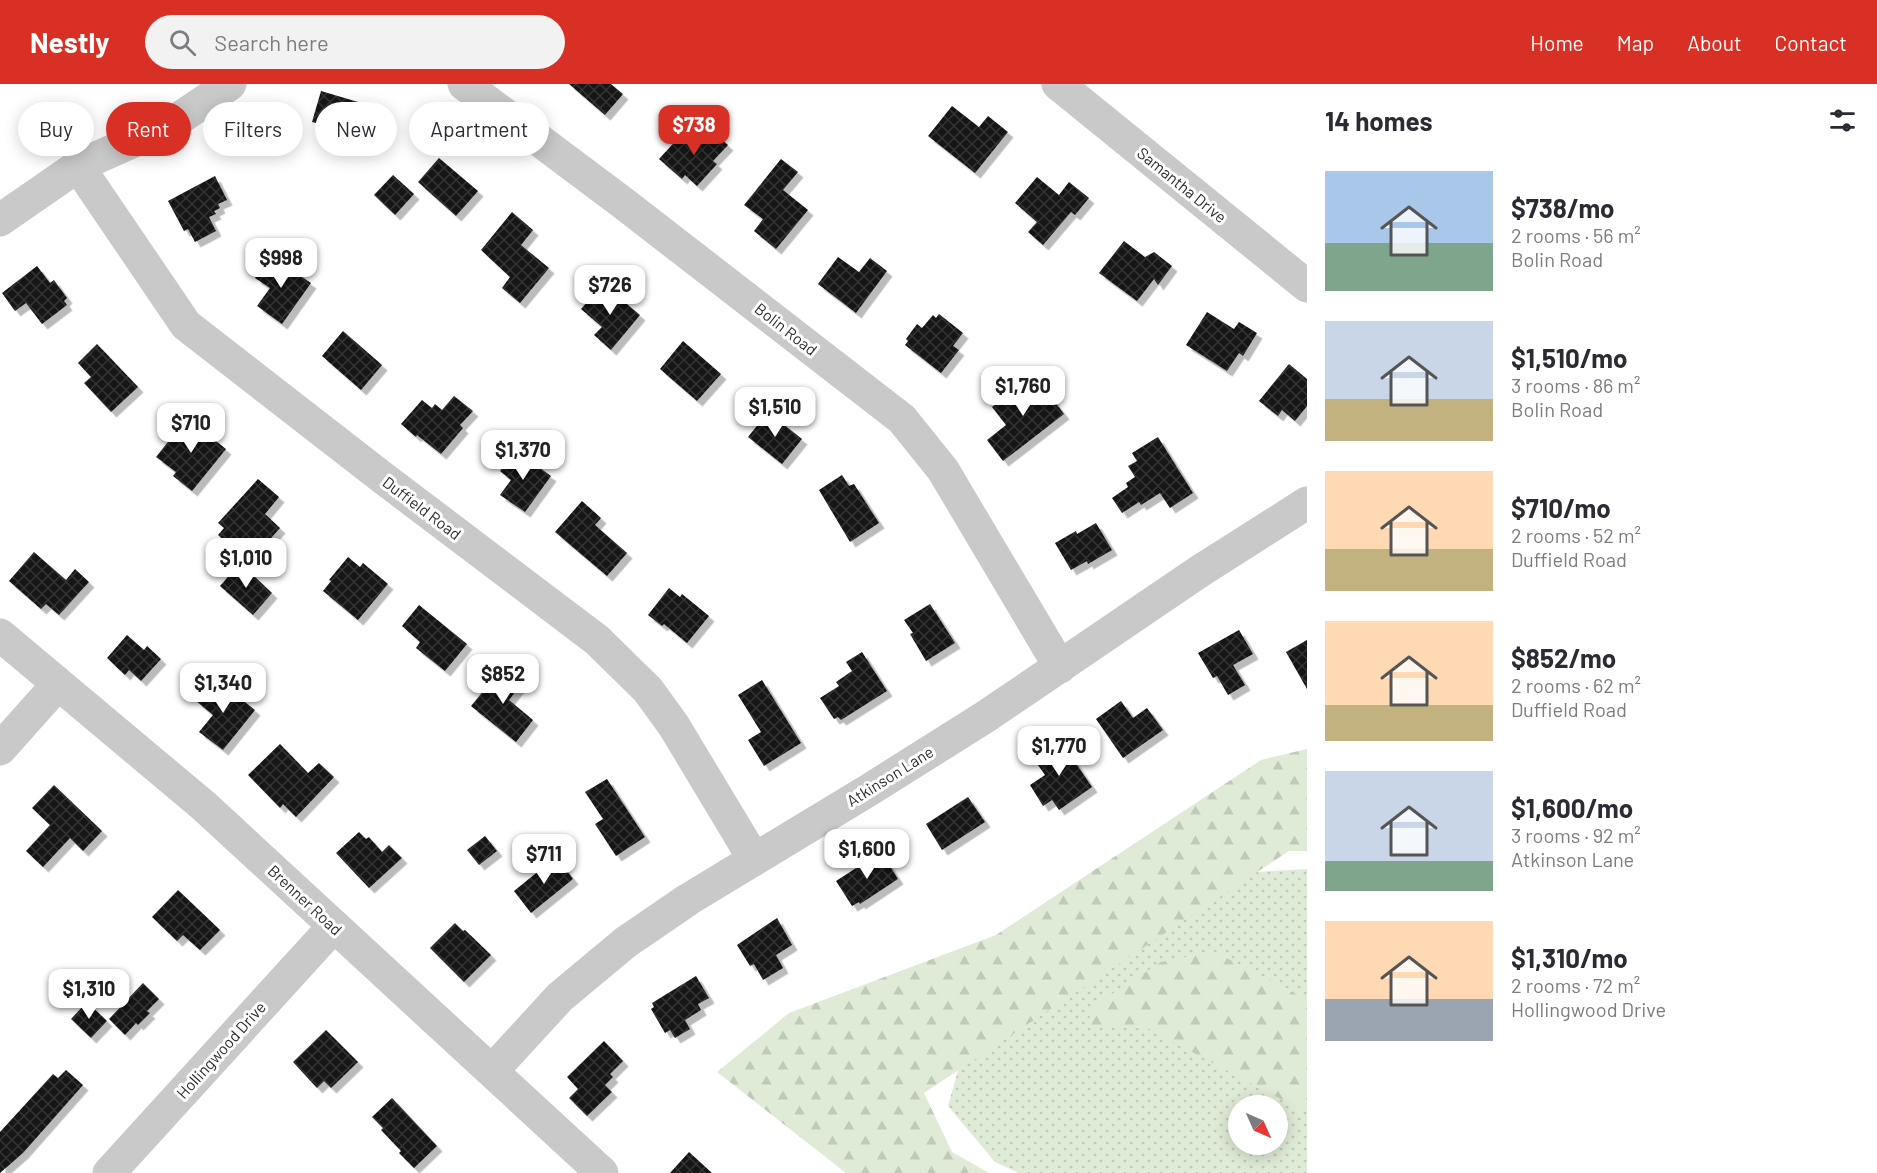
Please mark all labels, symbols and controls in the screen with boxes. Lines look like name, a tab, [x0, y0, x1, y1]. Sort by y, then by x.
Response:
search box	[145, 15, 565, 69]
text: Nestly	[30, 25, 109, 59]
icon: search	[166, 26, 199, 59]
text: Search here	[214, 29, 329, 55]
text: Home	[1530, 30, 1584, 55]
text: Map	[1617, 30, 1654, 55]
text: About	[1687, 30, 1742, 55]
text: Contact	[1775, 30, 1847, 55]
chip: Buy	[18, 102, 94, 156]
chip: Rent	[106, 102, 191, 156]
chip: Filters	[203, 102, 303, 156]
chip: New	[315, 102, 397, 156]
chip: Apartment	[409, 102, 549, 156]
icon: filters	[1826, 104, 1859, 137]
pin: $738	[658, 105, 730, 156]
text: 14 homes	[1325, 105, 1432, 136]
text: $738	[673, 112, 715, 136]
street label: Samantha Drive	[1134, 143, 1231, 226]
text: $738/mo	[1511, 192, 1615, 223]
icon: home	[1373, 195, 1445, 267]
text: 2 rooms · 56 m²	[1511, 223, 1641, 247]
pin: $998	[245, 238, 317, 289]
text: $998	[259, 245, 303, 269]
text: Bolin Road	[1511, 247, 1603, 271]
pin: $726	[574, 265, 646, 316]
text: $726	[588, 272, 632, 296]
street label: Bolin Road	[751, 298, 821, 359]
text: $1,510/mo	[1511, 342, 1627, 373]
icon: home	[1373, 345, 1445, 417]
pin: $1,760	[974, 366, 1072, 417]
text: $1,760	[995, 373, 1051, 397]
text: 3 rooms · 86 m²	[1511, 373, 1640, 397]
pin: $1,510	[726, 387, 824, 438]
text: $1,510	[749, 394, 801, 418]
text: Bolin Road	[1511, 397, 1603, 421]
pin: $710	[155, 403, 227, 454]
text: $710	[171, 410, 211, 434]
pin: $1,370	[474, 430, 572, 481]
text: $1,370	[495, 437, 551, 461]
street label: Duffield Road	[380, 472, 465, 543]
text: $710/mo	[1511, 492, 1611, 523]
icon: home	[1373, 495, 1445, 567]
text: 2 rooms · 52 m²	[1511, 523, 1641, 547]
pin: $1,010	[197, 538, 295, 589]
text: $1,010	[220, 545, 272, 569]
text: Duffield Road	[1511, 547, 1627, 571]
text: $852/mo	[1511, 642, 1616, 673]
icon: home	[1373, 645, 1445, 717]
pin: $852	[467, 654, 539, 705]
text: $852	[481, 661, 525, 685]
pin: $1,340	[174, 663, 272, 714]
text: $1,340	[194, 670, 252, 694]
text: 2 rooms · 62 m²	[1511, 673, 1641, 697]
text: Duffield Road	[1511, 697, 1627, 721]
pin: $1,770	[1010, 726, 1108, 777]
text: $1,770	[1031, 733, 1087, 757]
street label: Atkinson Lane	[843, 741, 937, 810]
text: $1,600/mo	[1511, 792, 1633, 823]
icon: home	[1373, 795, 1445, 867]
text: 3 rooms · 92 m²	[1511, 823, 1641, 847]
pin: $1,600	[818, 829, 916, 880]
pin: $711	[508, 834, 580, 885]
text: $1,600	[838, 836, 896, 860]
text: $711	[526, 841, 562, 865]
text: Atkinson Lane	[1511, 847, 1634, 871]
street label: Brenner Road	[264, 861, 346, 939]
text: $1,310/mo	[1511, 942, 1628, 973]
icon: home	[1373, 945, 1445, 1017]
pin: $1,310	[40, 969, 138, 1020]
text: 2 rooms · 72 m²	[1511, 973, 1640, 997]
text: $1,310	[62, 976, 116, 1000]
street label: Hollingwood Drive	[172, 997, 269, 1102]
text: Hollingwood Drive	[1511, 997, 1666, 1021]
north arrow	[1228, 1095, 1288, 1155]
map controls	[1228, 1095, 1288, 1155]

